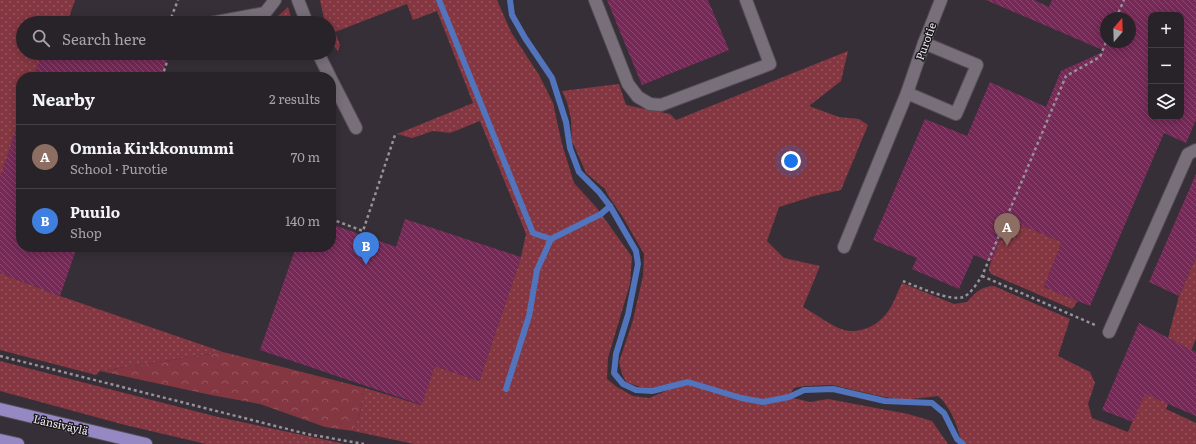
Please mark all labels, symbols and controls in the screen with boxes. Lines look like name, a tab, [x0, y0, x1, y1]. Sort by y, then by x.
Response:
north arrow	[1100, 12, 1136, 48]
map controls	[1148, 12, 1184, 120]
button: +	[1148, 12, 1184, 48]
search box	[16, 16, 336, 60]
street label: Purotie	[911, 20, 939, 62]
icon: search	[30, 27, 52, 49]
text: Search here	[62, 27, 146, 50]
button: −	[1148, 48, 1184, 84]
button: layers	[1148, 84, 1184, 120]
text: Nearby	[32, 86, 95, 111]
text: 2 results	[269, 89, 320, 108]
text: Omnia Kirkkonummi	[70, 136, 234, 159]
text: A	[40, 147, 50, 166]
text: 70 m	[291, 147, 320, 166]
your location	[781, 151, 801, 171]
text: School · Purotie	[70, 159, 167, 178]
text: Puuilo	[70, 200, 120, 223]
text: B	[41, 211, 49, 230]
text: 140 m	[285, 211, 320, 230]
pin: A	[994, 213, 1020, 246]
text: Shop	[70, 223, 102, 242]
pin: B	[353, 232, 379, 265]
street label: Länsiväylä	[32, 410, 90, 438]

